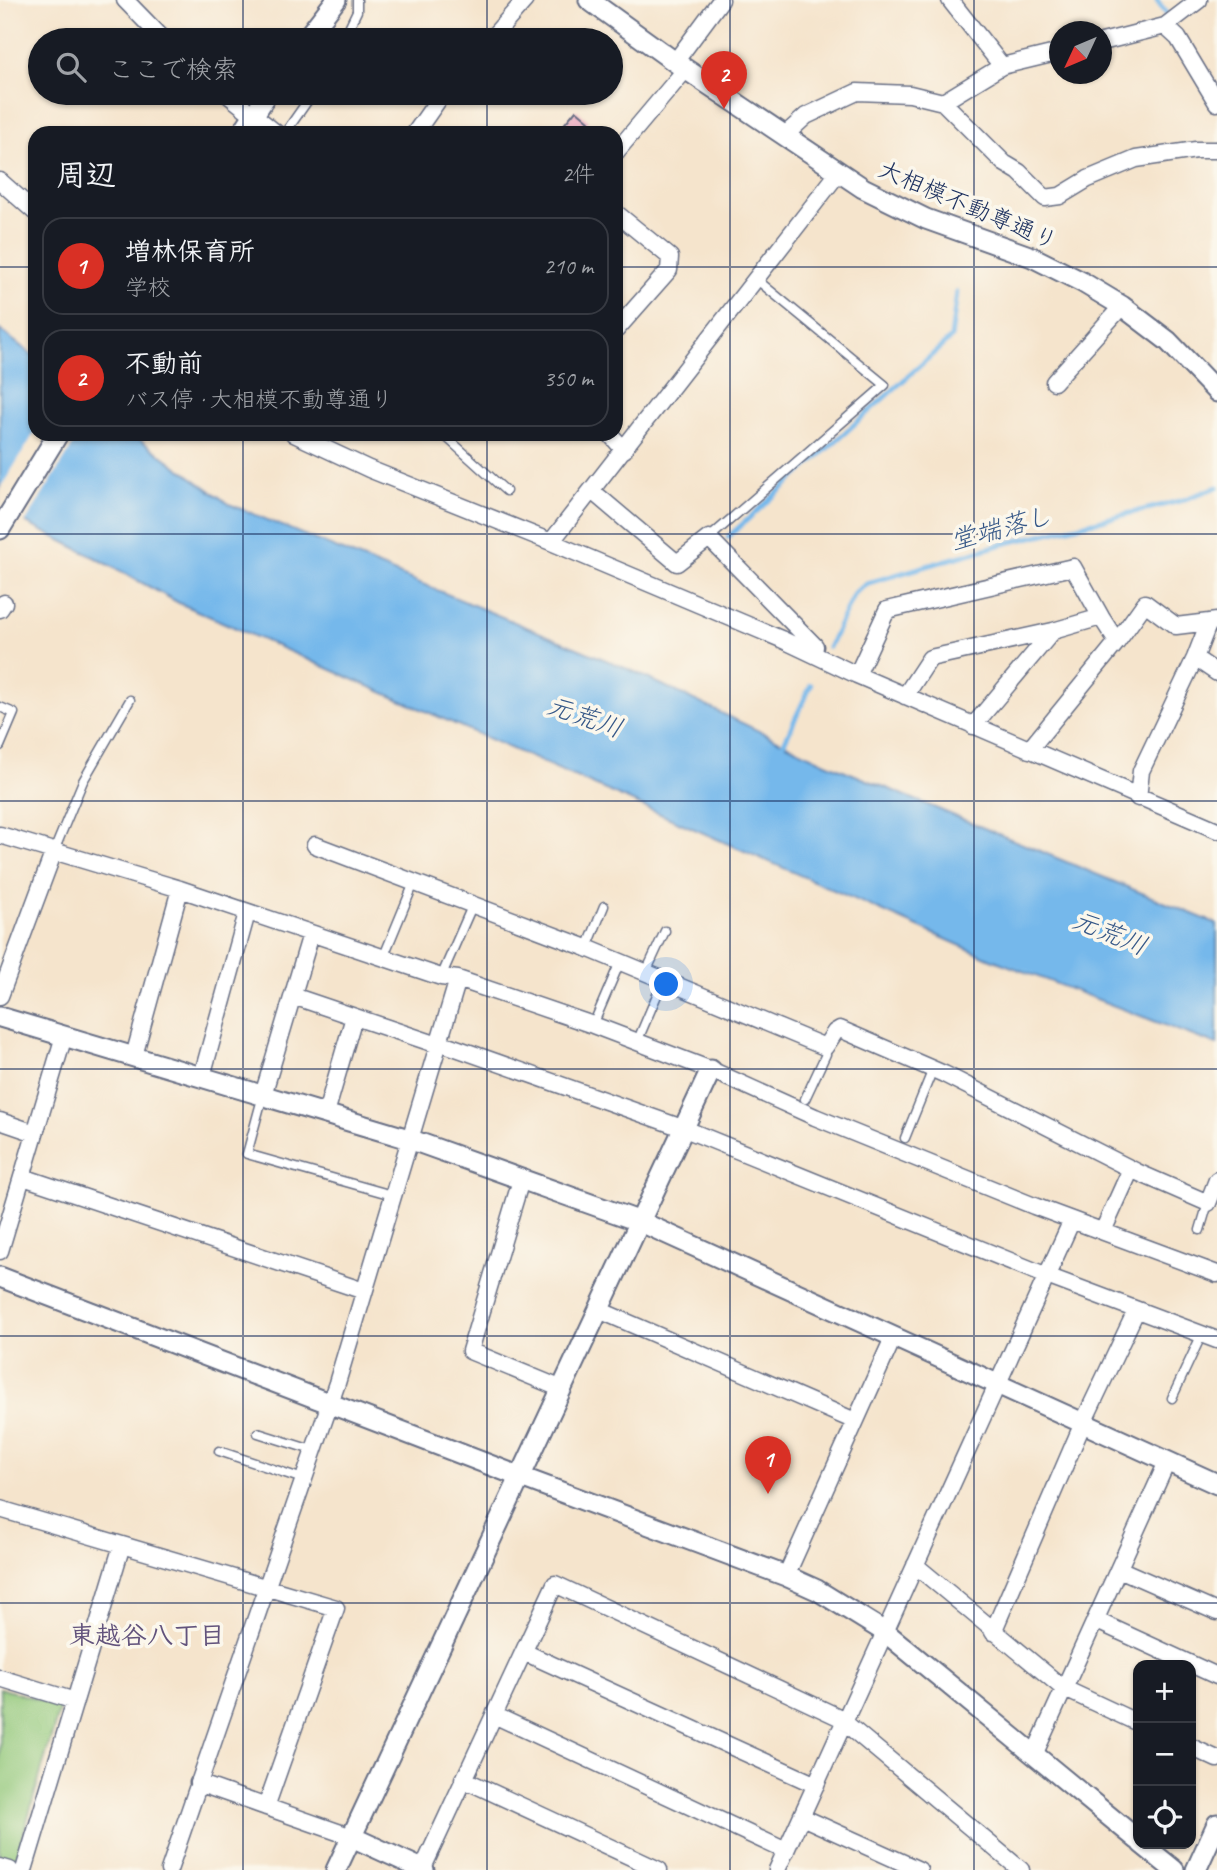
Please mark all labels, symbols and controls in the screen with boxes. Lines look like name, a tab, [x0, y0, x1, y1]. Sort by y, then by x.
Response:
north arrow	[1049, 21, 1112, 84]
search box	[28, 28, 623, 105]
icon: search	[52, 48, 90, 86]
pin: 2	[701, 51, 747, 109]
text: ここで検索	[108, 53, 238, 86]
street label: 大相模不動尊通り	[874, 154, 1062, 256]
text: 周辺	[56, 156, 116, 194]
text: 2件	[562, 160, 595, 189]
text: 増林保育所	[125, 235, 255, 268]
text: 1	[76, 252, 86, 281]
text: 210 m	[544, 252, 593, 281]
text: 学校	[125, 273, 171, 302]
text: 不動前	[125, 347, 203, 380]
text: 2	[76, 364, 86, 393]
text: 350 m	[544, 364, 593, 393]
text: バス停 · 大相模不動尊通り	[125, 385, 393, 414]
water label: 堂端落し	[946, 499, 1056, 557]
water label: 元荒川	[543, 689, 627, 745]
water label: 元荒川	[1068, 903, 1152, 963]
your location	[649, 967, 683, 1001]
pin: 1	[745, 1436, 791, 1494]
district label: 東越谷八丁目	[69, 1619, 225, 1652]
map controls	[1133, 1660, 1196, 1849]
button: +	[1133, 1660, 1196, 1723]
button: −	[1133, 1723, 1196, 1786]
button: locate	[1133, 1786, 1196, 1849]

